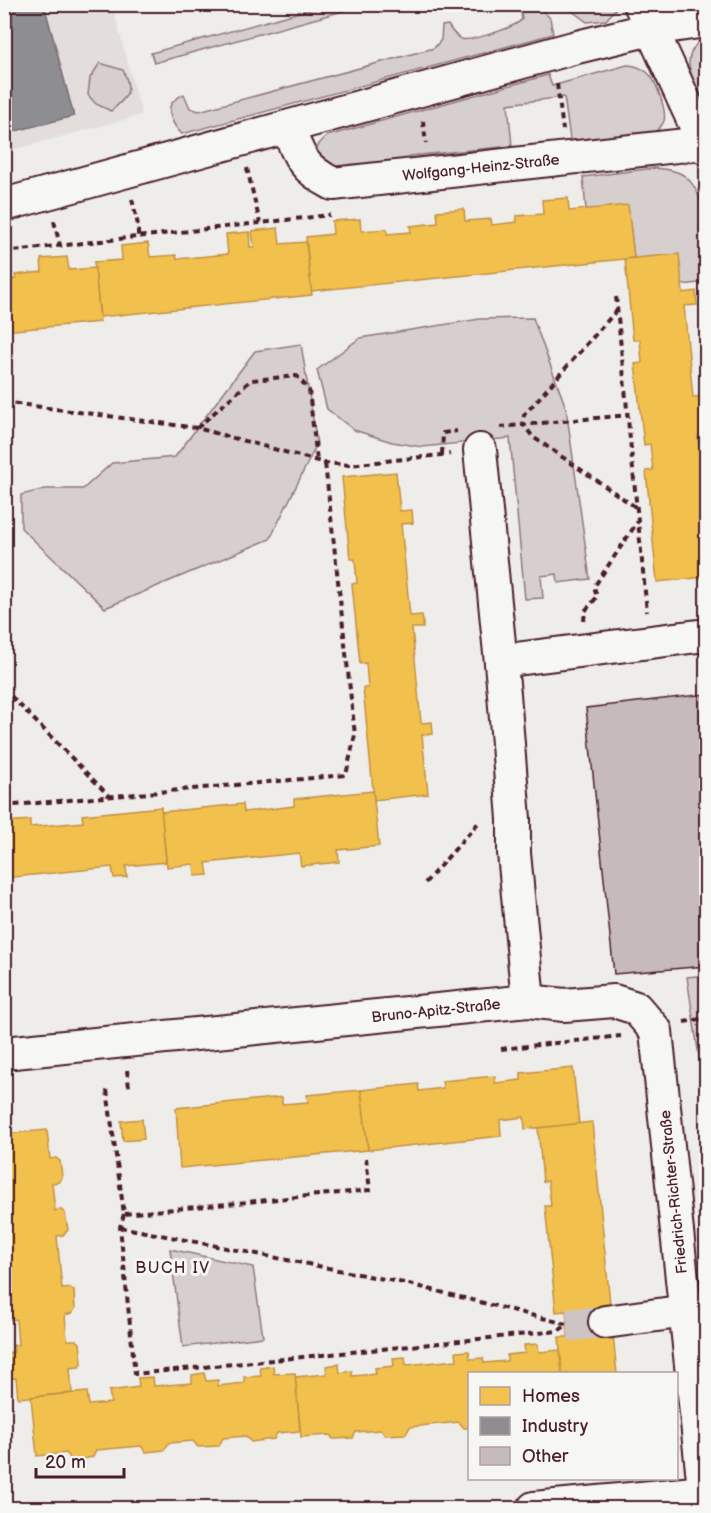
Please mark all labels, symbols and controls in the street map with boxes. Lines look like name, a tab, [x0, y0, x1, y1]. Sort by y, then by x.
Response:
street label: Wolfgang-Heinz-Straße	[402, 150, 560, 186]
street label: Bruno-Apitz-Straße	[371, 995, 502, 1027]
street label: Friedrich-Richter-Straße	[656, 1109, 692, 1275]
district label: BUCH IV	[135, 1259, 211, 1278]
legend	[468, 1372, 678, 1480]
text: Homes	[522, 1386, 580, 1407]
text: Industry	[522, 1416, 589, 1437]
scale bar	[36, 1441, 124, 1479]
text: Other	[522, 1446, 569, 1467]
text: 20 m	[45, 1452, 86, 1473]

